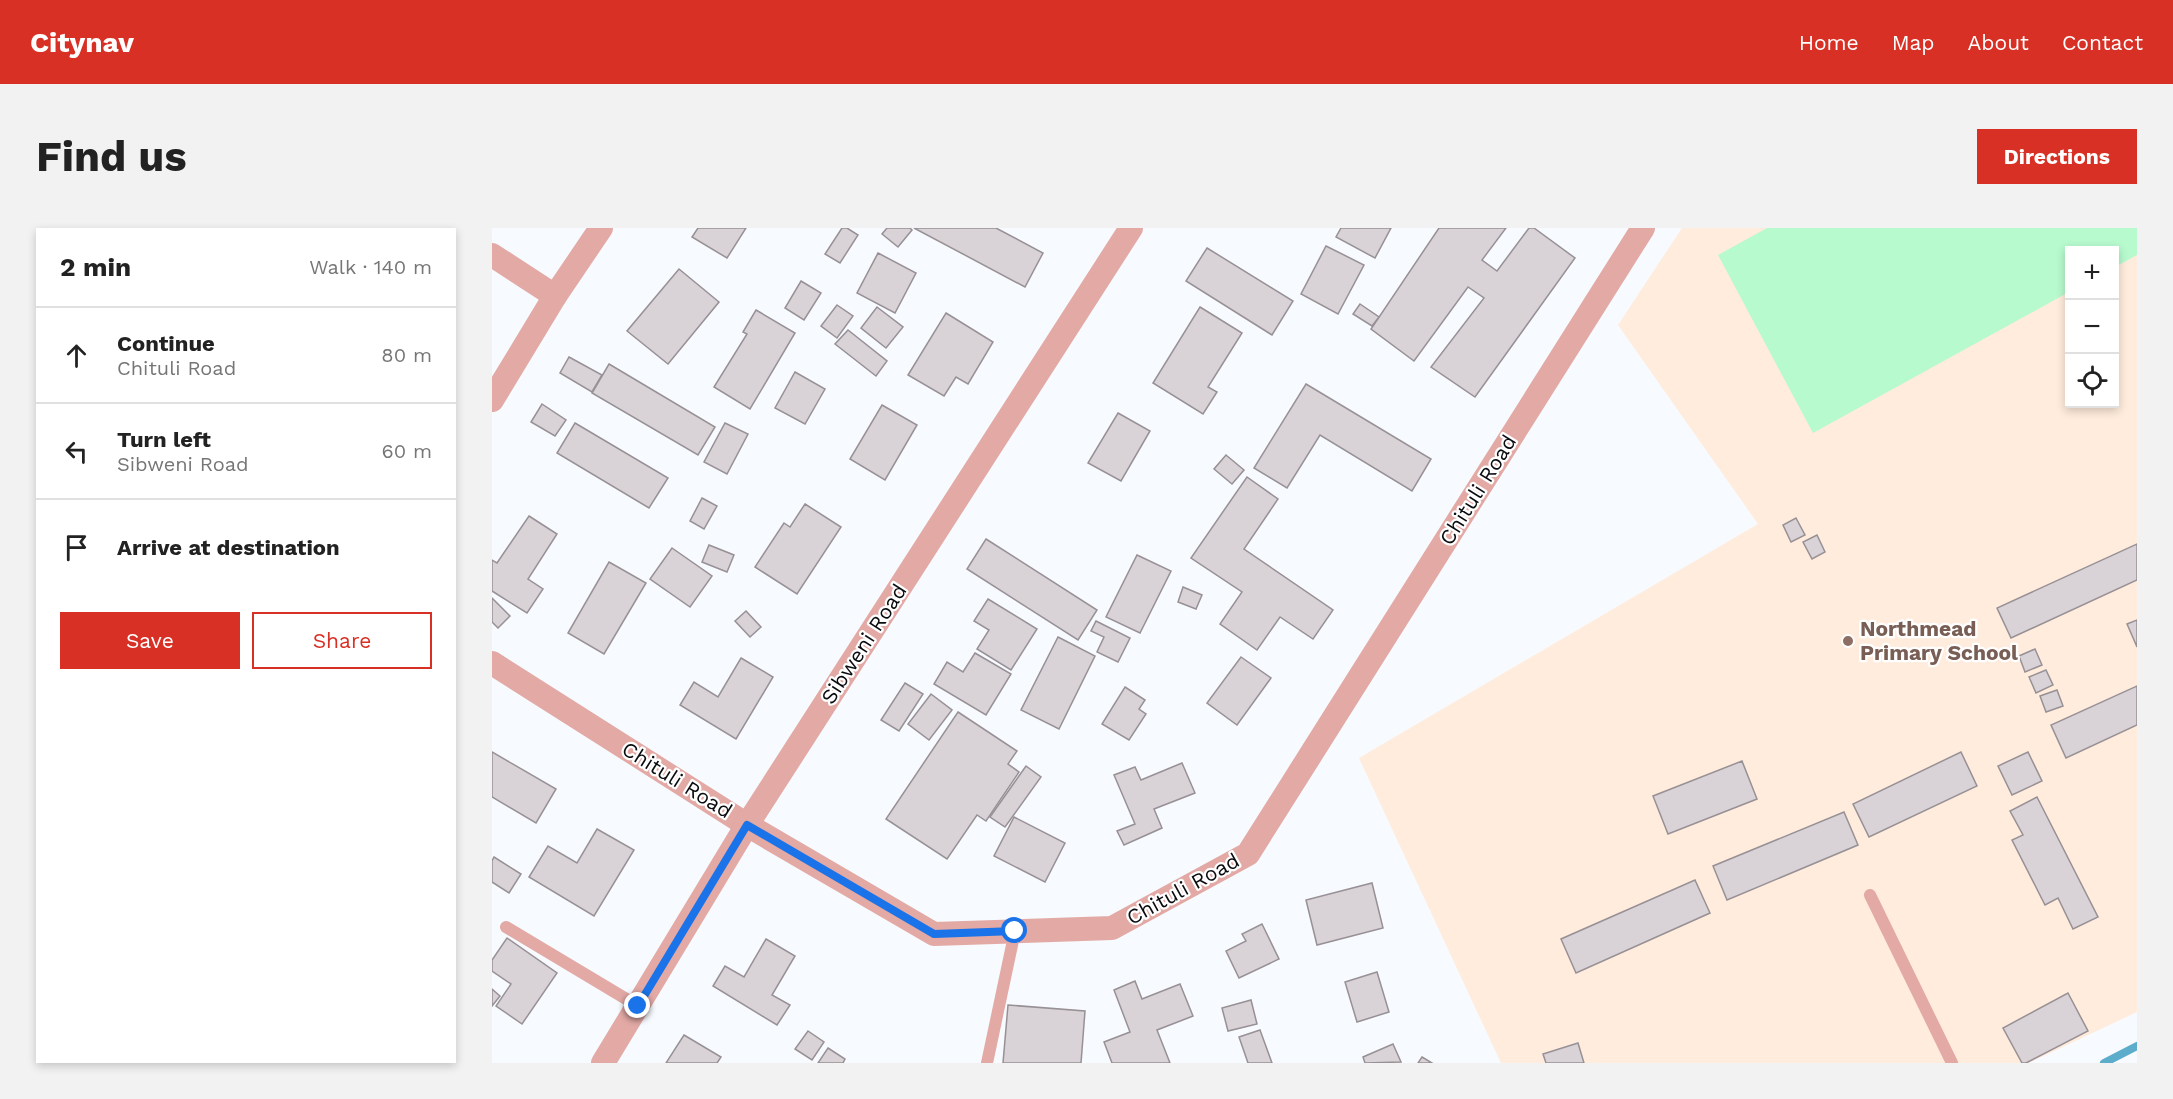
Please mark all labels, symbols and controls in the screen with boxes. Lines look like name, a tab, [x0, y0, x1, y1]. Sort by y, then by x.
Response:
text: Citynav	[30, 26, 134, 59]
text: Home	[1799, 30, 1859, 55]
text: Map	[1892, 30, 1935, 55]
text: About	[1968, 30, 2029, 55]
text: Contact	[2062, 30, 2143, 55]
button: Directions	[1977, 129, 2137, 184]
text: Find us	[36, 132, 187, 181]
map controls	[2065, 246, 2119, 408]
button: +	[2065, 246, 2119, 300]
text: 2 min	[60, 252, 131, 282]
text: Walk · 140 m	[309, 255, 432, 279]
button: −	[2065, 300, 2119, 354]
text: Continue	[117, 331, 215, 356]
icon: ahead	[60, 339, 93, 372]
text: 80 m	[381, 343, 432, 367]
button: locate	[2065, 354, 2119, 408]
text: Chituli Road	[117, 356, 236, 380]
text: Turn left	[117, 427, 211, 452]
street label: Chituli Road	[1434, 430, 1521, 549]
icon: left	[60, 435, 93, 468]
text: 60 m	[382, 439, 432, 463]
text: Sibweni Road	[117, 452, 249, 476]
icon: arrive	[60, 531, 93, 564]
text: Arrive at destination	[117, 535, 340, 560]
street label: Sibweni Road	[815, 579, 912, 708]
button: Save	[60, 612, 240, 669]
button: Share	[252, 612, 432, 669]
place label: Northmead Primary School	[1860, 616, 2018, 665]
marker: Northmead Primary School	[1841, 634, 1855, 648]
street label: Chituli Road	[618, 736, 737, 823]
street label: Chituli Road	[1122, 847, 1244, 930]
route start	[1001, 917, 1027, 943]
route end	[624, 992, 650, 1018]

